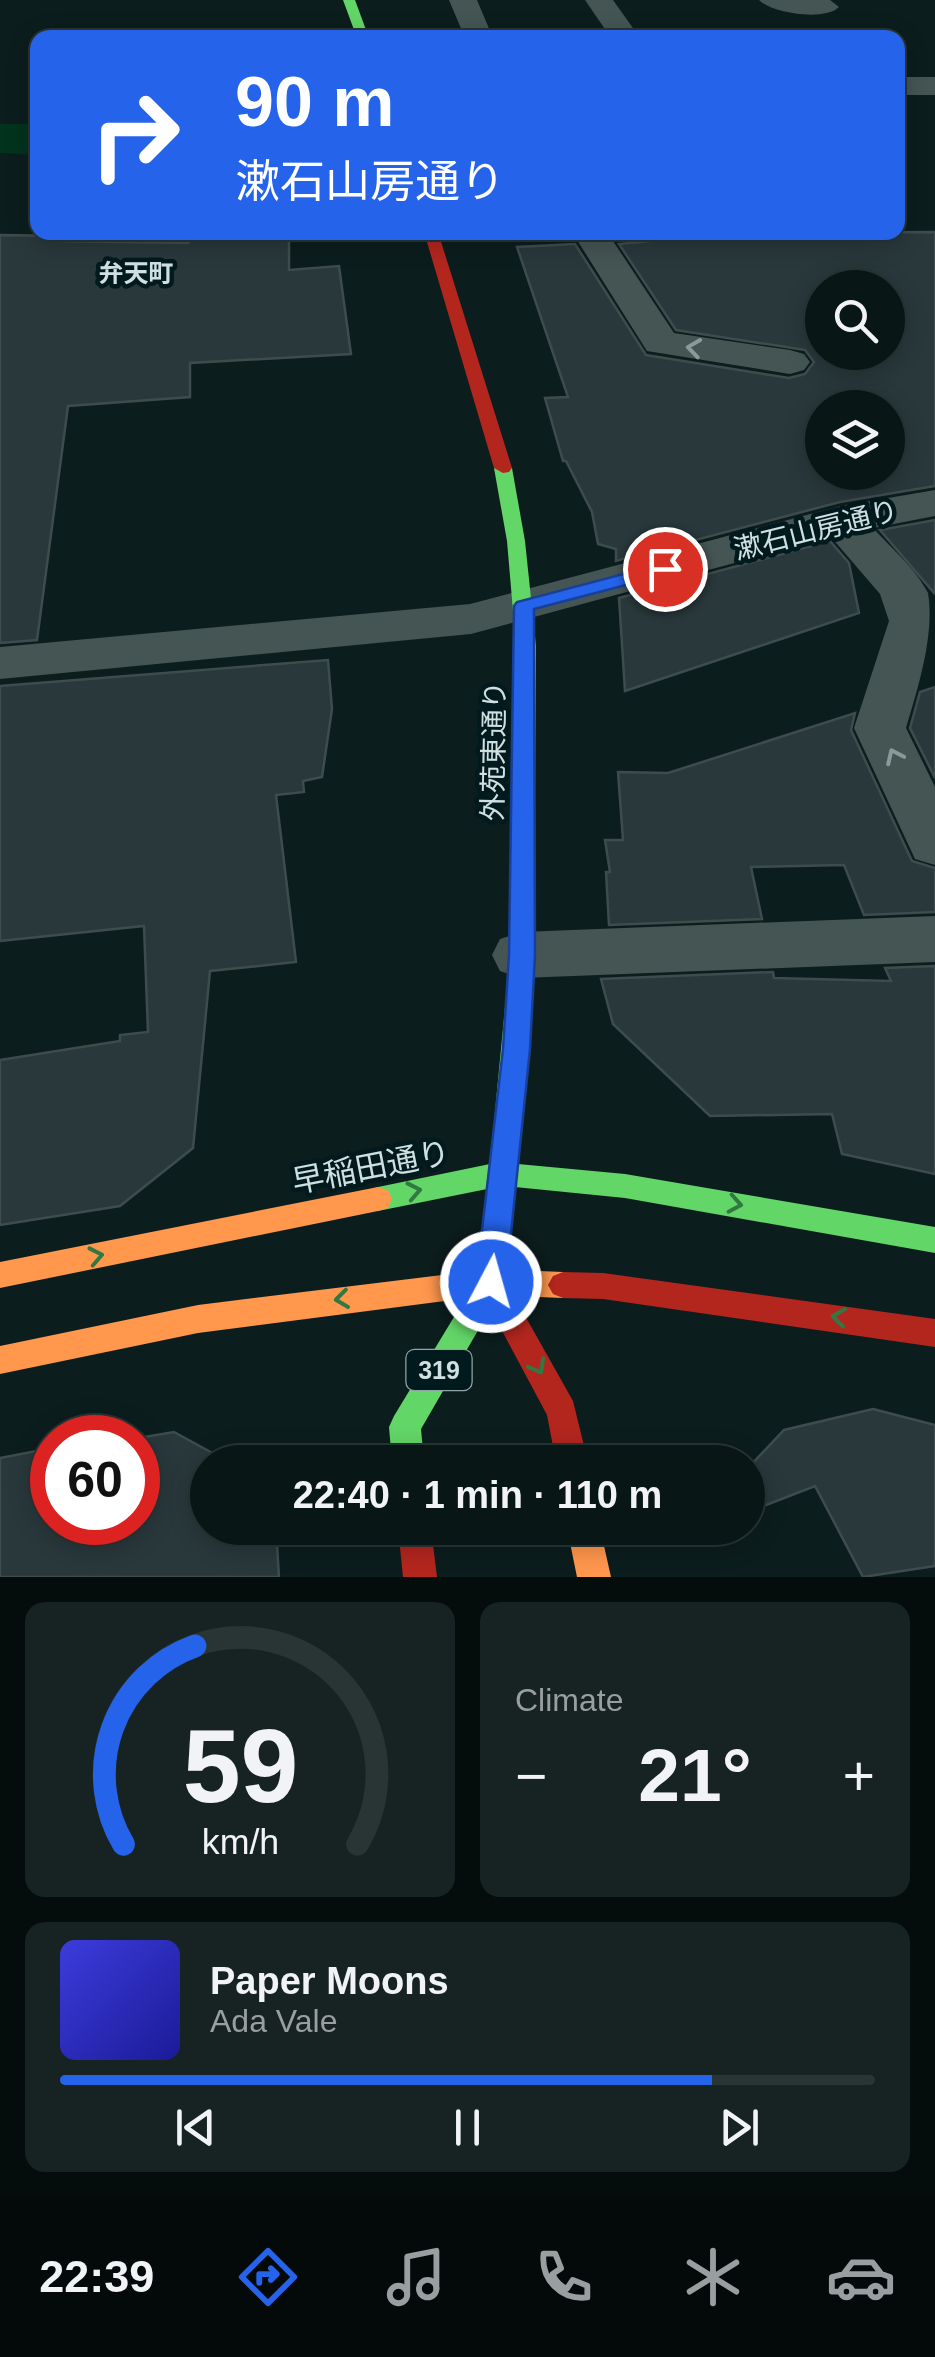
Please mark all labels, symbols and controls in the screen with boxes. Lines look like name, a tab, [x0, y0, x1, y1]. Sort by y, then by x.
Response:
text: 90 m	[235, 63, 395, 141]
icon: right	[70, 70, 200, 200]
text: 漱石山房通り	[235, 156, 505, 207]
district label: 弁天町	[98, 259, 174, 287]
map controls	[805, 270, 905, 490]
button: search	[805, 270, 905, 370]
one-way arrow	[686, 338, 702, 359]
button: layers	[805, 390, 905, 490]
street label: 漱石山房通り	[731, 495, 901, 565]
pin	[623, 527, 708, 612]
icon: arrive	[638, 542, 693, 597]
street label: 外苑東通り	[477, 681, 511, 821]
one-way arrow	[886, 749, 906, 767]
street label: 早稲田通り	[289, 1134, 453, 1200]
one-way arrow	[405, 1182, 422, 1203]
one-way arrow	[727, 1193, 744, 1214]
position arrow	[439, 1230, 543, 1334]
one-way arrow	[87, 1246, 104, 1267]
one-way arrow	[334, 1288, 350, 1309]
one-way arrow	[830, 1307, 846, 1328]
road number: 319	[406, 1350, 472, 1390]
one-way arrow	[525, 1357, 545, 1375]
speed limit sign: 60	[30, 1415, 160, 1545]
text: 22:40 · 1 min · 110 m	[293, 1474, 662, 1516]
text: Climate	[515, 1682, 623, 1718]
text: 59	[182, 1708, 298, 1824]
text: 21°	[638, 1733, 752, 1817]
text: −	[515, 1745, 547, 1807]
text: +	[843, 1745, 875, 1807]
text: km/h	[201, 1822, 279, 1862]
text: Paper Moons	[210, 1960, 449, 2002]
text: Ada Vale	[210, 2003, 338, 2039]
icon: previous	[168, 2100, 223, 2155]
icon: pause	[440, 2100, 495, 2155]
icon: next	[712, 2100, 767, 2155]
icon: directions	[233, 2242, 303, 2312]
icon: music	[381, 2242, 451, 2312]
icon: phone	[529, 2242, 599, 2312]
icon: climate	[678, 2242, 748, 2312]
icon: car	[826, 2242, 896, 2312]
text: 22:39	[39, 2251, 154, 2302]

